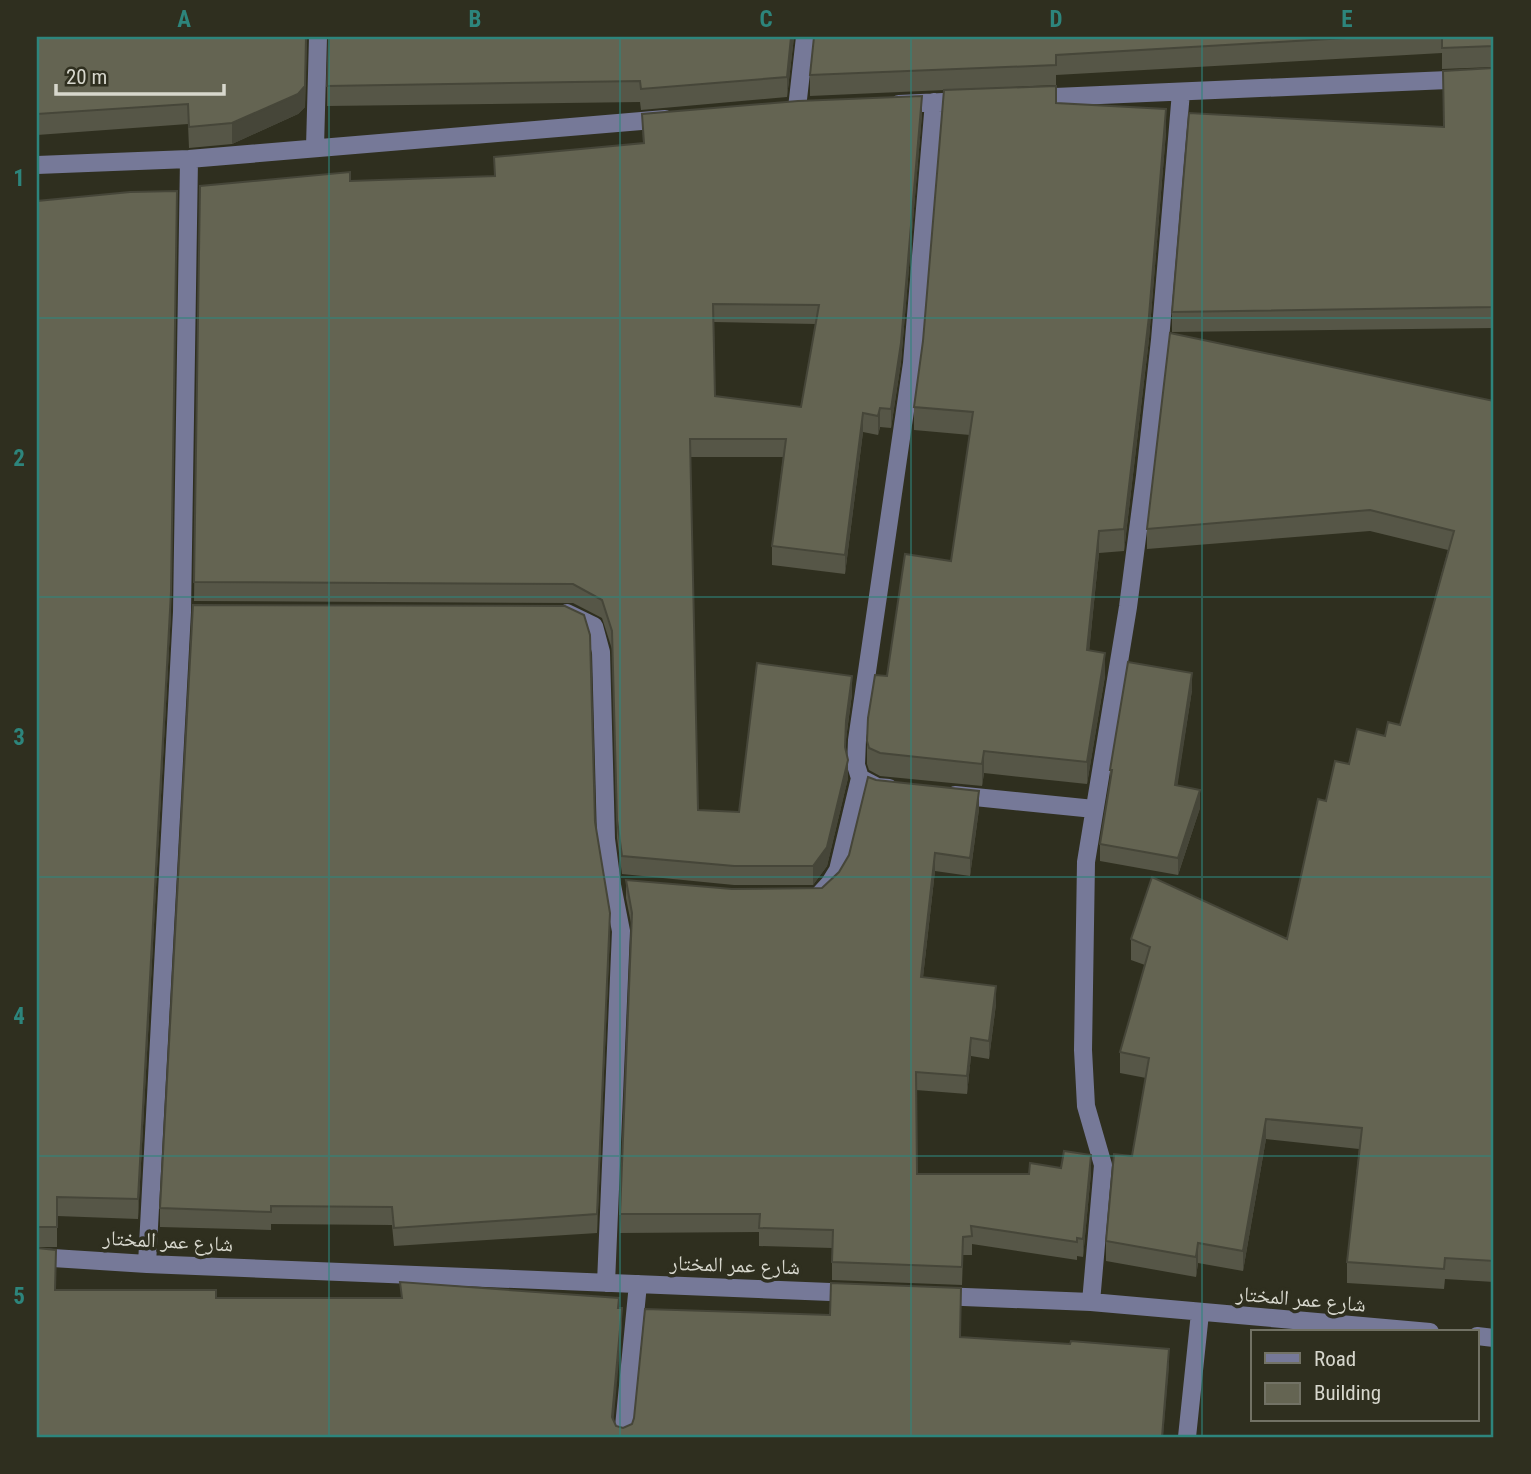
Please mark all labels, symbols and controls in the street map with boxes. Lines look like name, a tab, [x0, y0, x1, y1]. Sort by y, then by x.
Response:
text: A	[177, 6, 191, 33]
text: B	[469, 6, 481, 33]
text: C	[759, 6, 773, 33]
text: D	[1050, 6, 1063, 33]
text: E	[1341, 6, 1353, 33]
scale bar	[56, 52, 224, 96]
text: 20 m	[66, 65, 107, 89]
text: 1	[13, 165, 25, 192]
text: 2	[13, 445, 25, 472]
text: 3	[13, 724, 25, 751]
text: 4	[13, 1003, 25, 1030]
street label: شارع عمر المختار	[101, 1226, 234, 1257]
street label: شارع عمر المختار	[668, 1251, 801, 1280]
street label: شارع عمر المختار	[1234, 1281, 1367, 1318]
text: 5	[13, 1283, 25, 1310]
legend	[1251, 1330, 1478, 1422]
text: Road	[1314, 1347, 1356, 1371]
text: Building	[1314, 1381, 1381, 1405]

